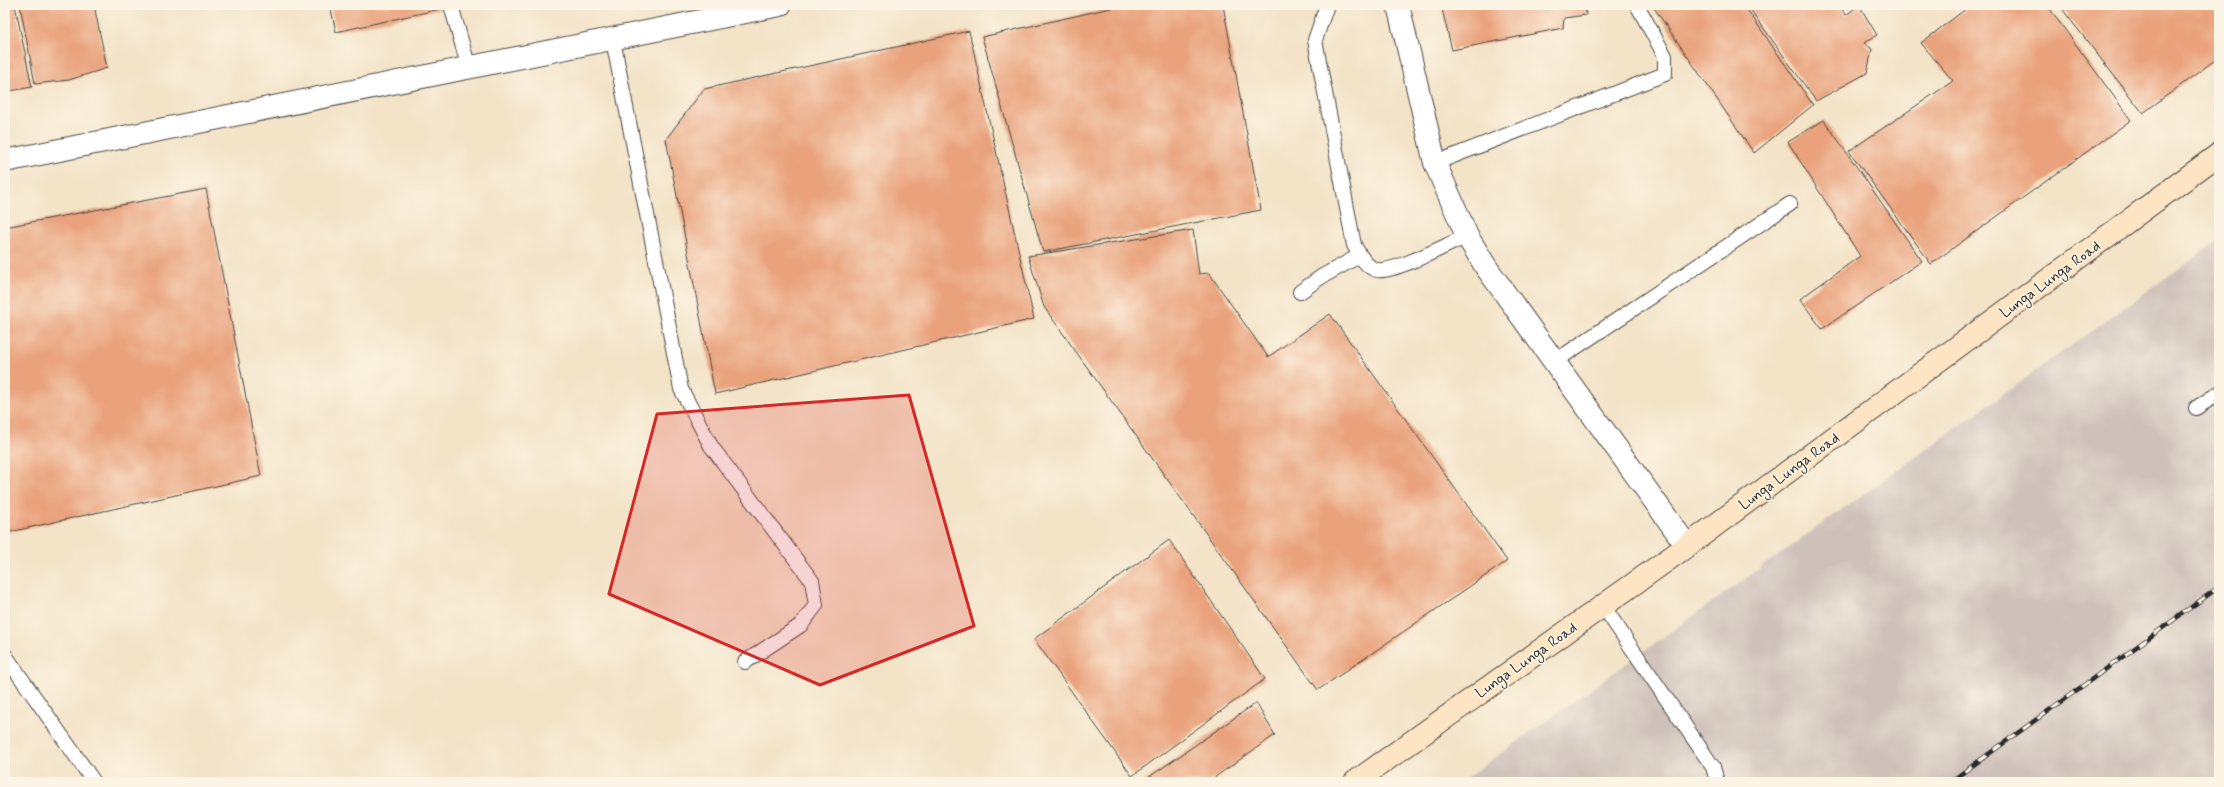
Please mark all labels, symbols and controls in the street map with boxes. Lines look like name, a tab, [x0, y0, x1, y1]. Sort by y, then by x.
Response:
street label: Lunga Lunga Road	[1996, 237, 2105, 324]
street label: Lunga Lunga Road	[1735, 429, 1844, 516]
street label: Lunga Lunga Road	[1472, 618, 1582, 704]

